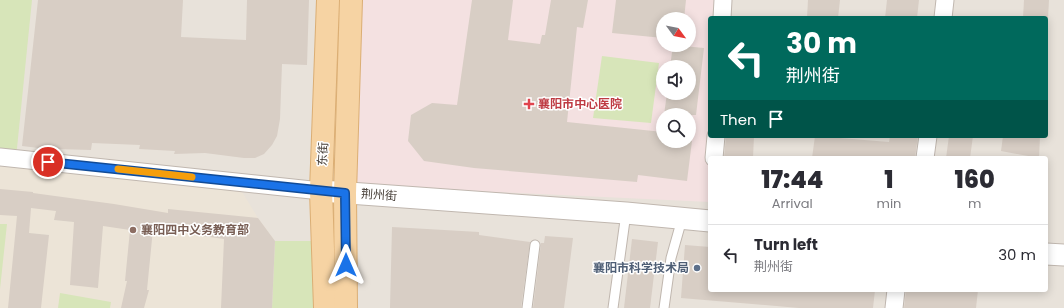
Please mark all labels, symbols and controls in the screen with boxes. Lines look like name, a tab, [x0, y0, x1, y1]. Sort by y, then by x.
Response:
north arrow	[656, 12, 696, 52]
map controls	[656, 12, 696, 148]
text: 30 m	[786, 24, 857, 63]
icon: left	[720, 32, 772, 84]
button: sound	[656, 60, 696, 100]
text: 荆州街	[786, 63, 840, 88]
place label: 襄阳市中心医院	[538, 95, 622, 112]
marker: 襄阳市中心医院	[523, 98, 535, 110]
button: search	[656, 108, 696, 148]
icon: arrive	[765, 108, 787, 130]
text: Then	[720, 109, 757, 130]
street label: 东街	[313, 142, 332, 166]
pin	[31, 145, 65, 179]
icon: arrive	[37, 151, 59, 173]
text: 17:44	[761, 163, 823, 196]
text: 1	[884, 163, 894, 196]
text: 160	[955, 163, 995, 196]
street label: 荆州街	[360, 185, 398, 204]
text: Arrival	[772, 194, 813, 213]
text: min	[877, 194, 901, 213]
text: m	[968, 194, 981, 213]
place label: 襄阳四中义务教育部	[141, 221, 249, 238]
marker: 襄阳四中义务教育部	[128, 225, 138, 235]
text: Turn left	[754, 234, 818, 255]
position arrow	[325, 244, 367, 286]
icon: left	[720, 244, 742, 266]
text: 30 m	[998, 244, 1036, 265]
text: 荆州街	[754, 257, 793, 276]
place label: 襄阳市科学技术局	[593, 259, 689, 276]
marker: 襄阳市科学技术局	[692, 263, 702, 273]

